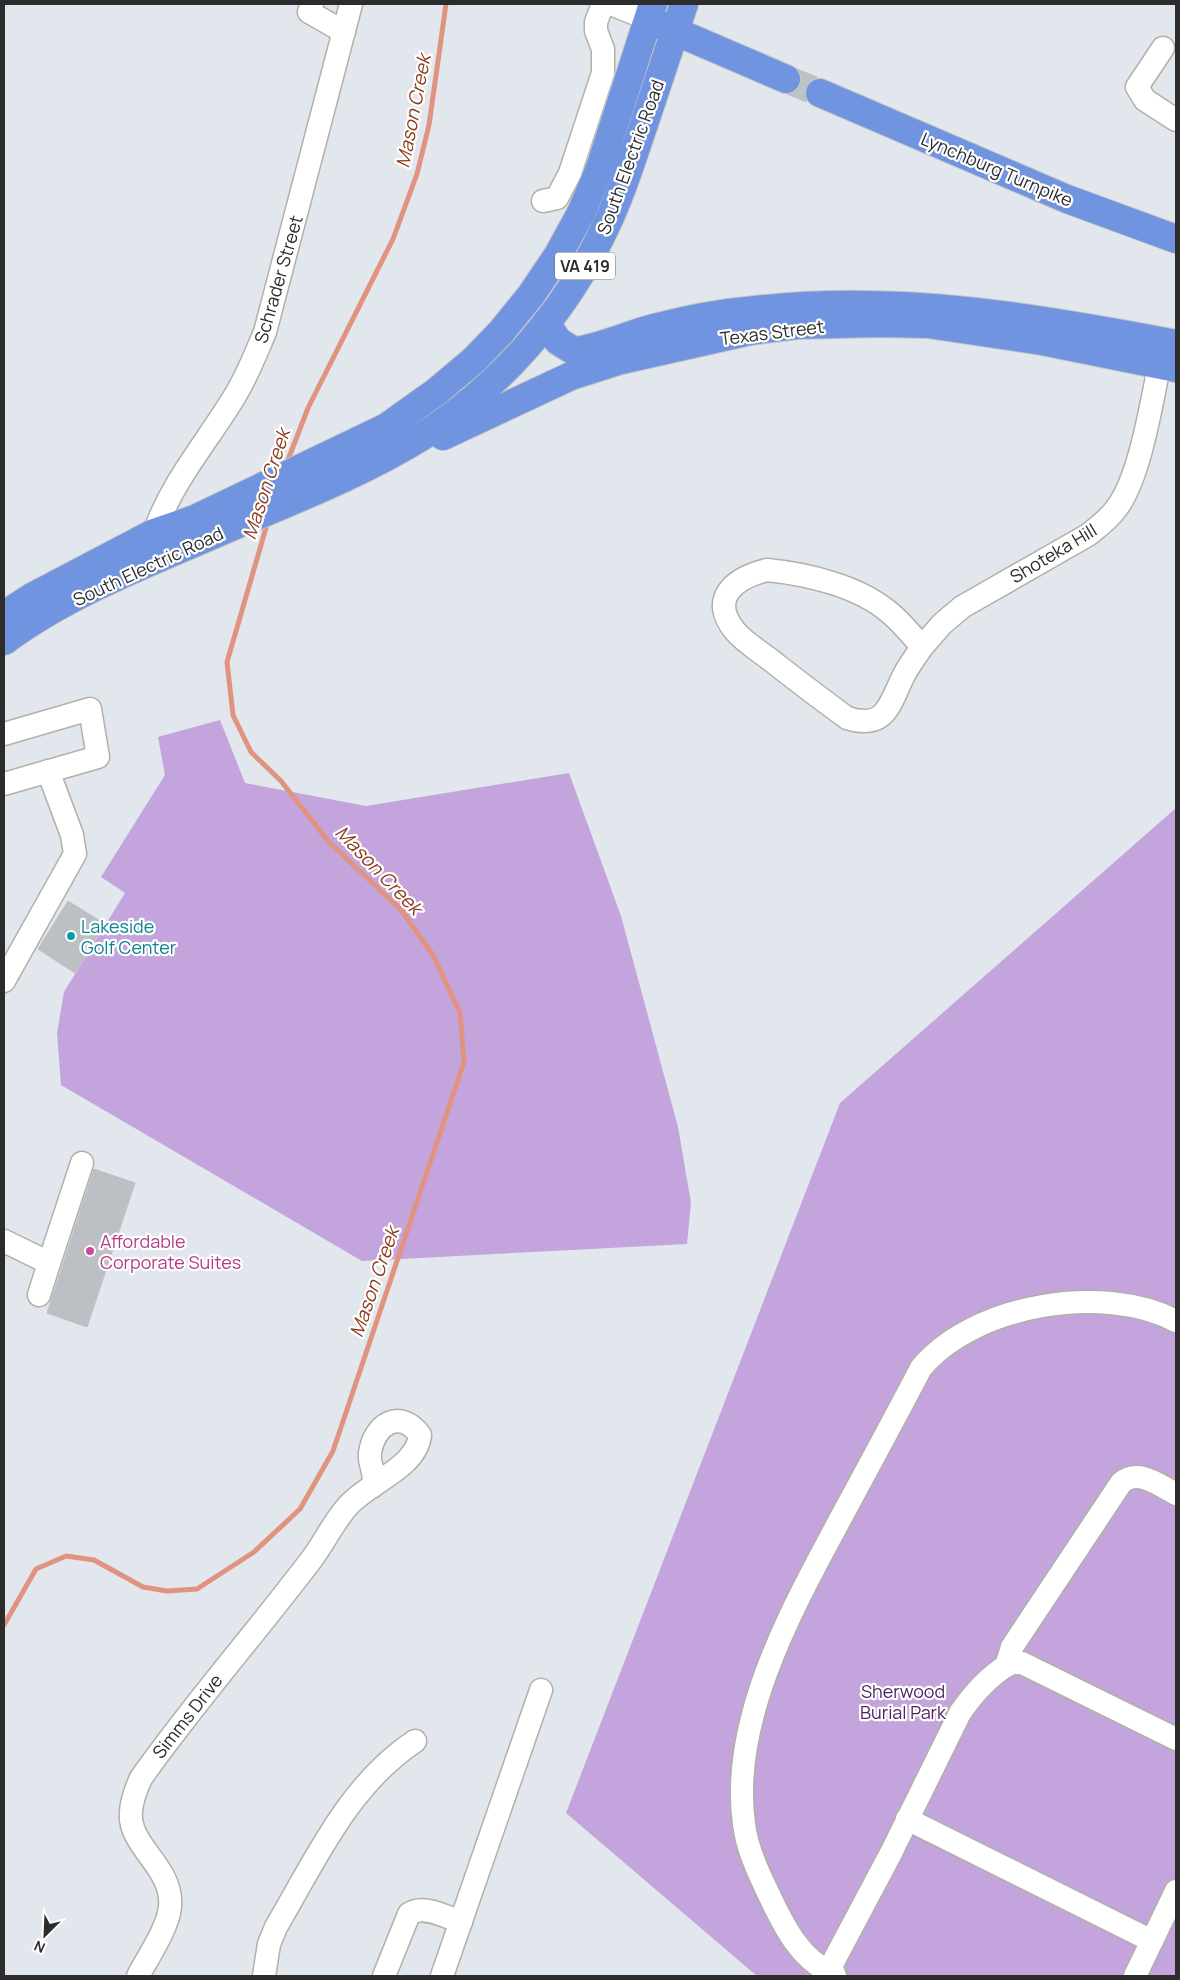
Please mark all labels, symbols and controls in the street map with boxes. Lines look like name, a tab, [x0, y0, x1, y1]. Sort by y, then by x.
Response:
water label: Mason Creek	[389, 50, 437, 170]
street label: South Electric Road	[591, 76, 669, 238]
street label: Lynchburg Turnpike	[917, 126, 1077, 212]
street label: Schrader Street	[248, 212, 308, 346]
road number: VA 419	[555, 252, 615, 280]
street label: Texas Street	[719, 314, 825, 350]
water label: Mason Creek	[236, 423, 297, 543]
street label: Shoteka Hill	[1005, 518, 1101, 588]
street label: South Electric Road	[69, 521, 227, 611]
water label: Mason Creek	[330, 820, 430, 922]
place label: Lakeside Golf Center	[81, 914, 177, 959]
marker: Lakeside Golf Center	[65, 930, 77, 942]
water label: Mason Creek	[343, 1221, 406, 1340]
place label: Affordable Corporate Suites	[100, 1229, 241, 1274]
marker: Affordable Corporate Suites	[84, 1245, 96, 1257]
street label: Simms Drive	[146, 1669, 228, 1763]
park label: Sherwood Burial Park	[860, 1679, 947, 1724]
north arrow	[20, 1910, 70, 1960]
text: N	[31, 1937, 48, 1958]

